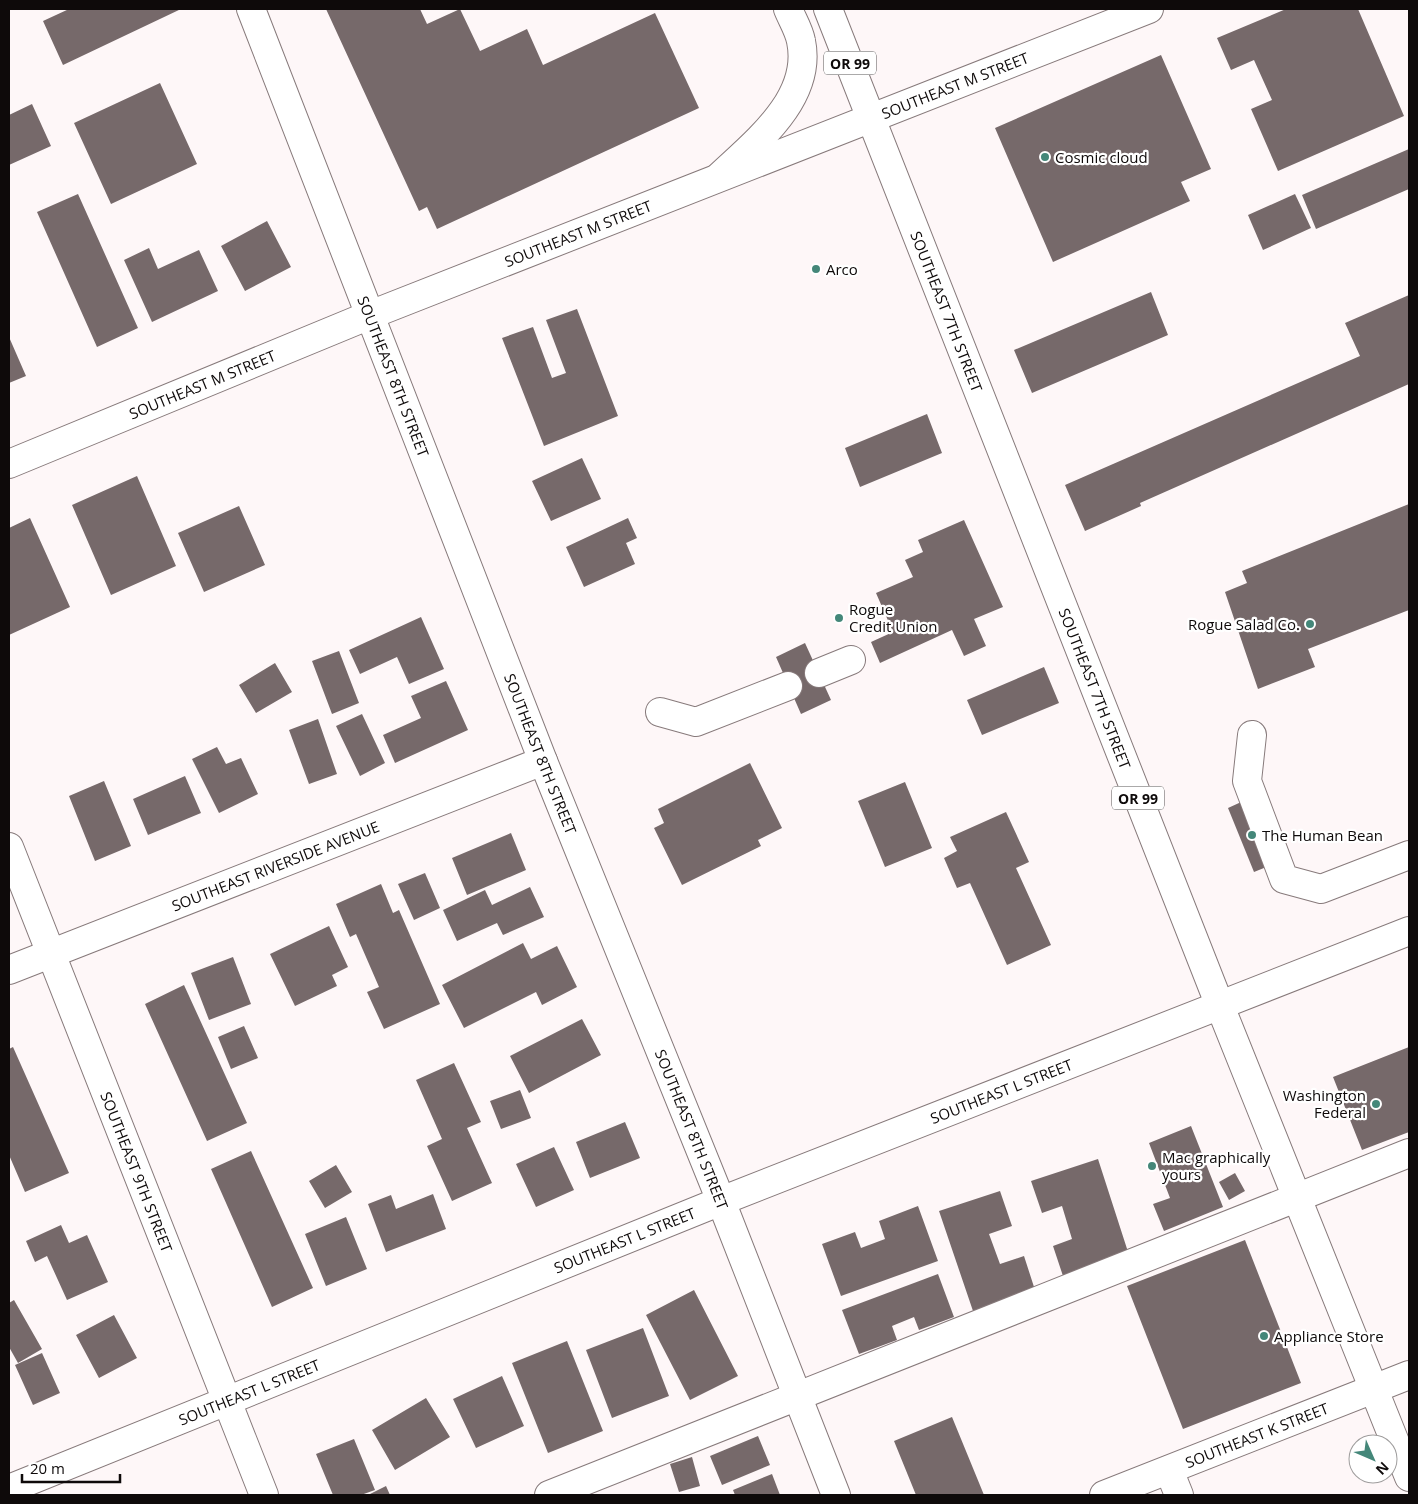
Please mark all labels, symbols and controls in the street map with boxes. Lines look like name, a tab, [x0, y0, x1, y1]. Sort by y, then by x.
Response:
street label: SOUTHEAST M STREET	[878, 47, 1032, 123]
road number: OR 99	[824, 52, 876, 74]
place label: Cosmic cloud	[1055, 147, 1148, 167]
marker: Cosmic cloud	[1039, 151, 1051, 163]
street label: SOUTHEAST M STREET	[501, 195, 655, 271]
street label: SOUTHEAST 7TH STREET	[906, 228, 988, 395]
place label: Arco	[826, 259, 858, 279]
marker: Arco	[810, 263, 822, 275]
street label: SOUTHEAST 8TH STREET	[353, 293, 434, 460]
street label: SOUTHEAST M STREET	[126, 345, 279, 423]
place label: Rogue Credit Union	[849, 599, 937, 636]
street label: SOUTHEAST 7TH STREET	[1055, 605, 1136, 772]
marker: Rogue Credit Union	[833, 612, 845, 624]
place label: Rogue Salad Co.	[1188, 614, 1300, 634]
marker: Rogue Salad Co.	[1304, 618, 1316, 630]
street label: SOUTHEAST 8TH STREET	[500, 671, 582, 838]
road number: OR 99	[1112, 786, 1164, 810]
street label: SOUTHEAST RIVERSIDE AVENUE	[169, 816, 382, 915]
place label: The Human Bean	[1262, 825, 1383, 845]
marker: The Human Bean	[1246, 829, 1258, 841]
street label: SOUTHEAST 8TH STREET	[651, 1046, 734, 1213]
street label: SOUTHEAST L STREET	[927, 1054, 1076, 1128]
place label: Washington Federal	[1283, 1085, 1366, 1122]
street label: SOUTHEAST 9TH STREET	[96, 1089, 178, 1256]
marker: Washington Federal	[1370, 1098, 1382, 1110]
place label: Mac graphically yours	[1162, 1147, 1271, 1184]
marker: Mac graphically yours	[1146, 1160, 1158, 1172]
street label: SOUTHEAST L STREET	[551, 1202, 699, 1278]
place label: Appliance Store	[1274, 1326, 1384, 1346]
marker: Appliance Store	[1258, 1330, 1270, 1342]
street label: SOUTHEAST L STREET	[175, 1354, 323, 1429]
street label: SOUTHEAST K STREET	[1182, 1398, 1332, 1472]
north arrow	[1348, 1434, 1398, 1484]
scale bar	[22, 1452, 120, 1484]
text: 20 m	[30, 1458, 65, 1478]
text: N	[1372, 1458, 1393, 1479]

